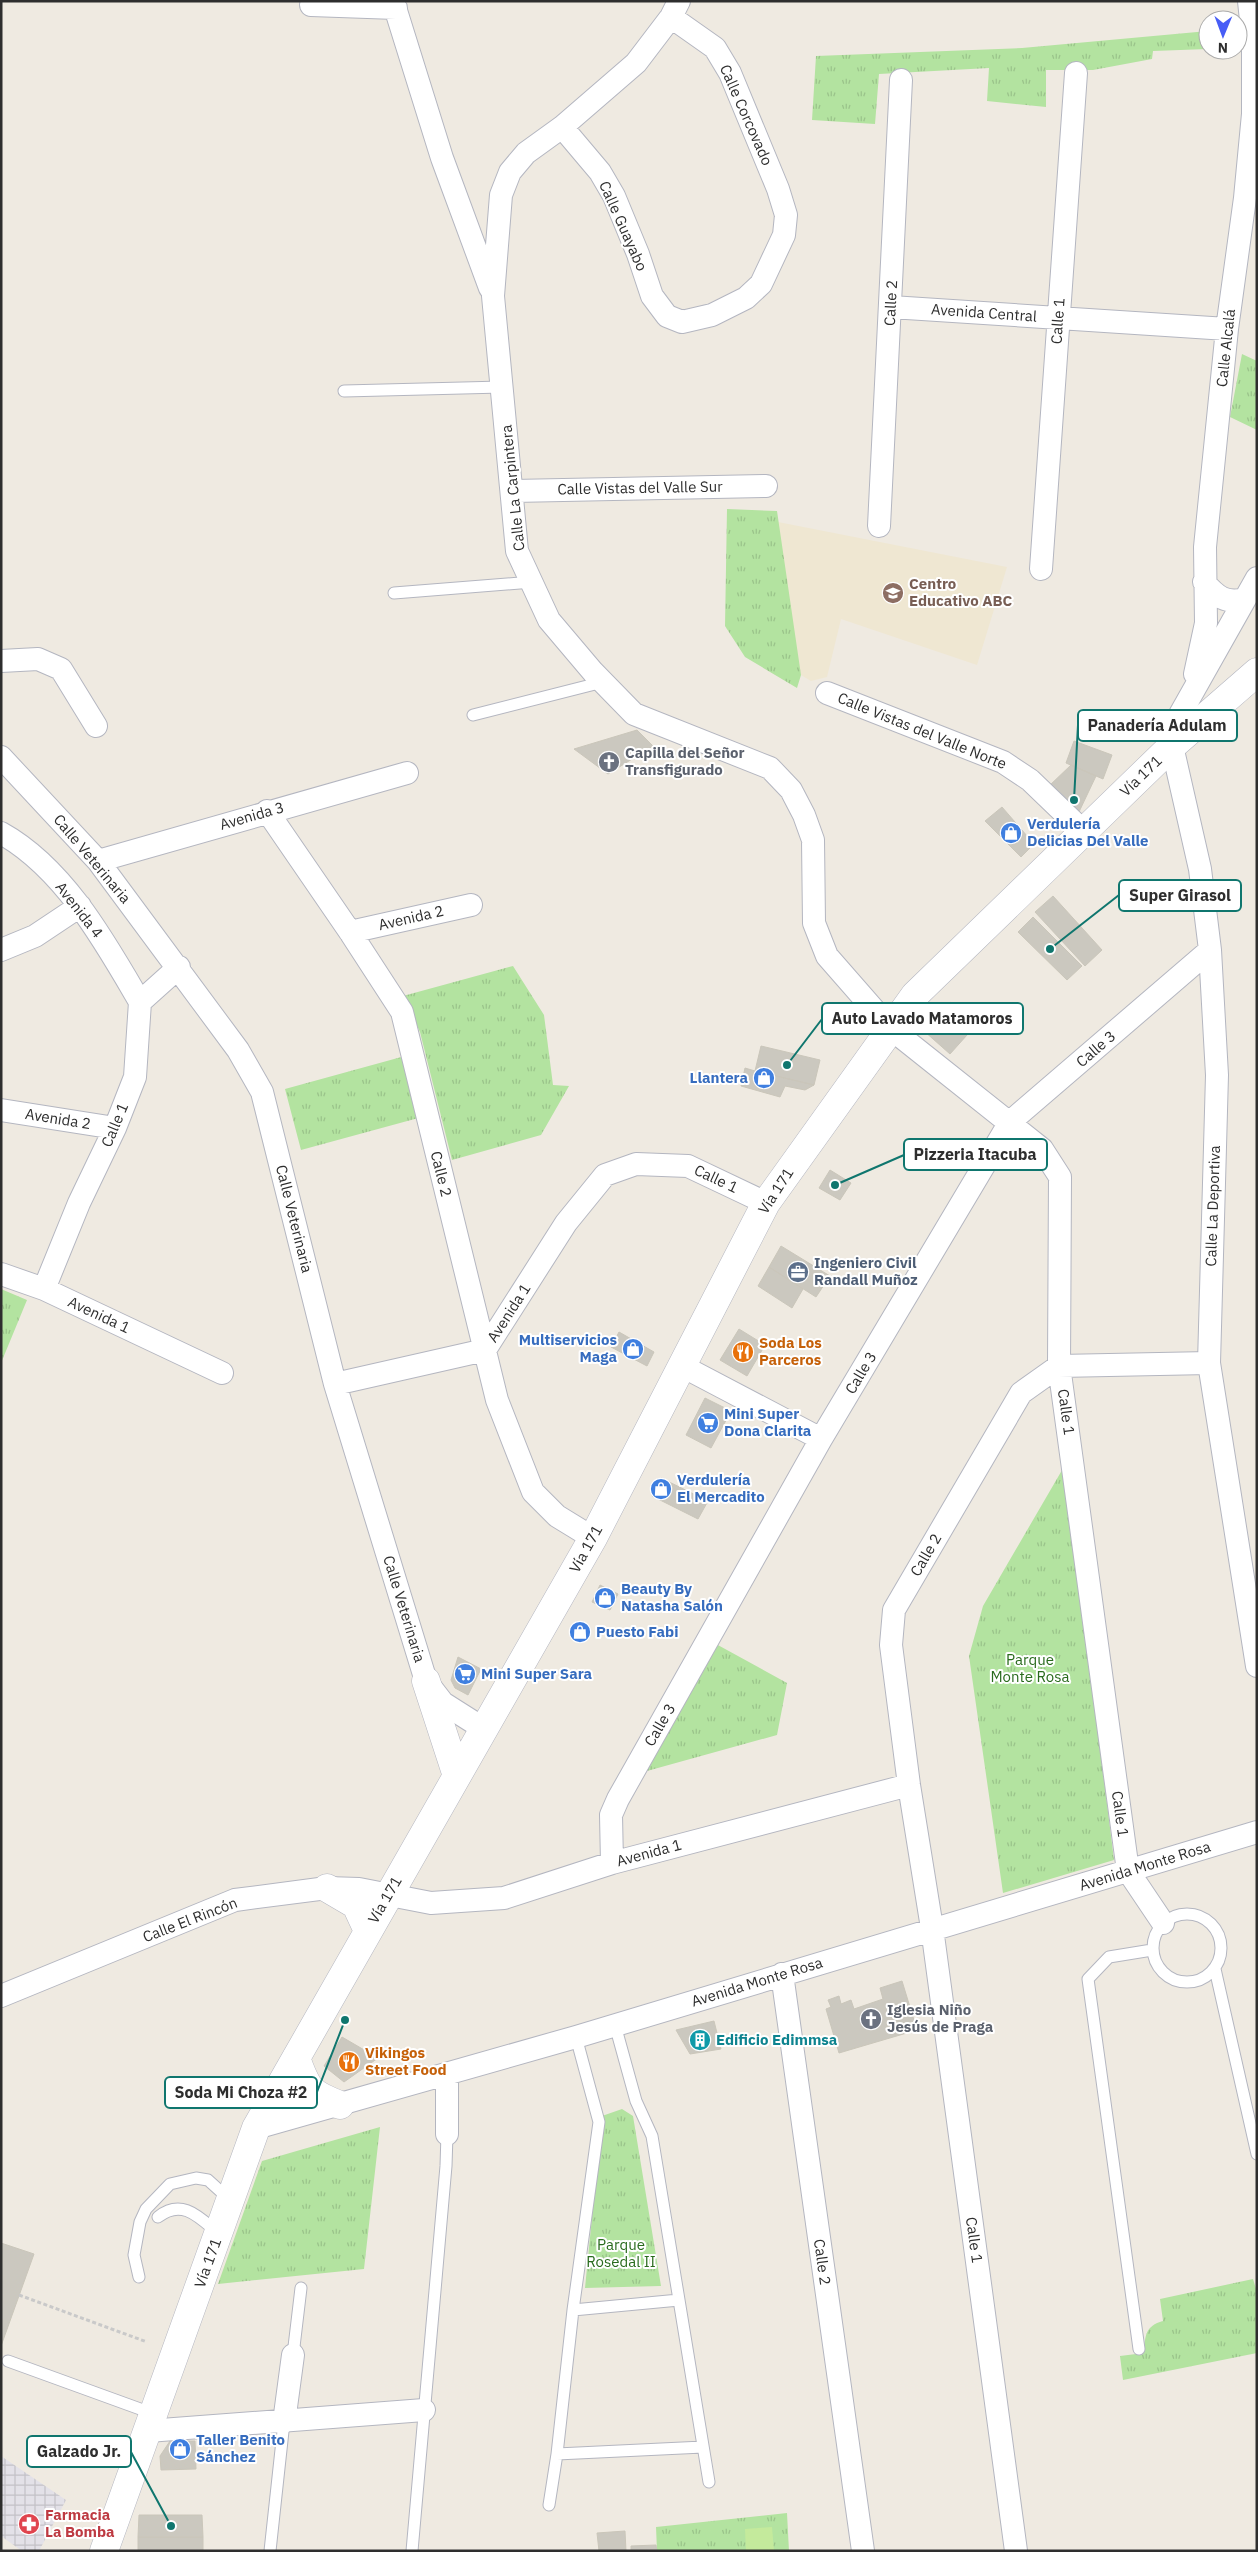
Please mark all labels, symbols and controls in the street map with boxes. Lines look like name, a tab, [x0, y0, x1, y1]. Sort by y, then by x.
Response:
north arrow	[1198, 10, 1248, 60]
text: N	[1218, 39, 1228, 57]
street label: Calle Corcovado	[716, 61, 777, 168]
street label: Calle Guayabo	[595, 178, 652, 274]
street label: Calle 2	[880, 279, 901, 327]
street label: Calle 1	[1046, 297, 1069, 345]
street label: Avenida Central	[930, 299, 1038, 326]
street label: Calle Alcalá	[1212, 308, 1239, 388]
street label: Calle La Carpintera	[496, 424, 529, 552]
street label: Calle Vistas del Valle Sur	[557, 477, 723, 498]
place label: Centro Educativo ABC	[909, 574, 1012, 610]
school or university icon: Centro Educativo ABC	[881, 581, 905, 605]
street label: Calle Vistas del Valle Norte	[835, 688, 1009, 773]
callout: Panadería Adulam	[1078, 710, 1237, 741]
text: Panadería Adulam	[1087, 715, 1227, 735]
place label: Capilla del Señor Transfigurado	[625, 743, 745, 779]
church icon: Capilla del Señor Transfigurado	[597, 750, 621, 774]
street label: Vía 171	[1116, 751, 1166, 800]
street label: Avenida 3	[217, 797, 286, 834]
street label: Calle Veterinaria	[50, 810, 135, 907]
place label: Verdulería Delicias Del Valle	[1027, 814, 1148, 850]
shop icon: Verdulería Delicias Del Valle	[999, 821, 1023, 845]
street label: Avenida 4	[51, 878, 107, 942]
callout: Super Girasol	[1119, 880, 1241, 911]
text: Super Girasol	[1129, 885, 1231, 905]
street label: Avenida 2	[376, 901, 445, 934]
callout: Auto Lavado Matamoros	[822, 1003, 1023, 1034]
text: Auto Lavado Matamoros	[831, 1008, 1013, 1028]
street label: Calle 3	[1072, 1026, 1119, 1071]
shop icon: Llantera	[752, 1066, 776, 1090]
place label: Llantera	[690, 1068, 748, 1087]
street label: Calle 1	[97, 1100, 132, 1150]
street label: Avenida 2	[24, 1104, 92, 1133]
callout: Pizzeria Itacuba	[904, 1139, 1047, 1170]
text: Pizzeria Itacuba	[913, 1144, 1037, 1164]
street label: Calle La Deportiva	[1201, 1145, 1224, 1267]
street label: Calle 2	[427, 1149, 456, 1199]
street label: Calle 1	[691, 1160, 741, 1197]
street label: Calle Veterinaria	[272, 1163, 317, 1275]
street label: Vía 171	[754, 1164, 798, 1217]
place label: Ingeniero Civil Randall Muñoz	[814, 1253, 918, 1289]
office icon: Ingeniero Civil Randall Muñoz	[786, 1260, 810, 1284]
street label: Avenida 1	[483, 1280, 535, 1346]
street label: Avenida 1	[65, 1292, 133, 1337]
place label: Multiservicios Maga	[519, 1330, 617, 1366]
place label: Soda Los Parceros	[759, 1333, 822, 1369]
shop icon: Multiservicios Maga	[621, 1337, 645, 1361]
restaurant icon: Soda Los Parceros	[731, 1340, 755, 1364]
street label: Calle 3	[841, 1348, 881, 1397]
street label: Calle 1	[1054, 1388, 1079, 1436]
place label: Mini Super Dona Clarita	[724, 1404, 812, 1440]
supermarket icon: Mini Super Dona Clarita	[696, 1411, 720, 1435]
place label: Verdulería El Mercadito	[677, 1470, 765, 1506]
shop icon: Verdulería El Mercadito	[649, 1477, 673, 1501]
street label: Vía 171	[565, 1522, 606, 1576]
street label: Calle 2	[906, 1530, 945, 1579]
street label: Calle Veterinaria	[379, 1553, 430, 1665]
place label: Beauty By Natasha Salón	[621, 1579, 723, 1615]
shop icon: Beauty By Natasha Salón	[593, 1586, 617, 1610]
shop icon: Puesto Fabi	[568, 1620, 592, 1644]
place label: Puesto Fabi	[596, 1622, 678, 1641]
park label: Parque Monte Rosa	[990, 1650, 1070, 1686]
supermarket icon: Mini Super Sara	[453, 1662, 477, 1686]
place label: Mini Super Sara	[481, 1664, 593, 1683]
street label: Calle 3	[640, 1700, 679, 1749]
street label: Calle 1	[1108, 1790, 1133, 1838]
street label: Avenida 1	[614, 1835, 683, 1870]
street label: Avenida Monte Rosa	[1077, 1836, 1213, 1895]
street label: Vía 171	[363, 1873, 406, 1927]
street label: Calle El Rincón	[140, 1893, 240, 1946]
street label: Avenida Monte Rosa	[689, 1952, 825, 2011]
place label: Iglesia Niño Jesús de Praga	[887, 2000, 994, 2036]
church icon: Iglesia Niño Jesús de Praga	[859, 2007, 883, 2031]
building icon: Edificio Edimmsa	[688, 2028, 712, 2052]
place label: Edificio Edimmsa	[716, 2030, 838, 2049]
place label: Vikingos Street Food	[365, 2043, 447, 2079]
restaurant icon: Vikingos Street Food	[337, 2050, 361, 2074]
callout: Soda Mi Choza #2	[165, 2077, 317, 2108]
text: Soda Mi Choza #2	[175, 2082, 307, 2102]
street label: Calle 1	[962, 2216, 987, 2264]
street label: Vía 171	[190, 2235, 225, 2290]
park label: Parque Rosedal II	[586, 2235, 656, 2271]
street label: Calle 2	[810, 2238, 835, 2286]
place label: Taller Benito Sánchez	[196, 2430, 285, 2466]
callout: Galzado Jr.	[27, 2436, 131, 2467]
shop icon: Taller Benito Sánchez	[168, 2437, 192, 2461]
text: Galzado Jr.	[37, 2441, 121, 2461]
place label: Farmacia La Bomba	[45, 2505, 115, 2541]
pharmacy icon: Farmacia La Bomba	[17, 2512, 41, 2536]

